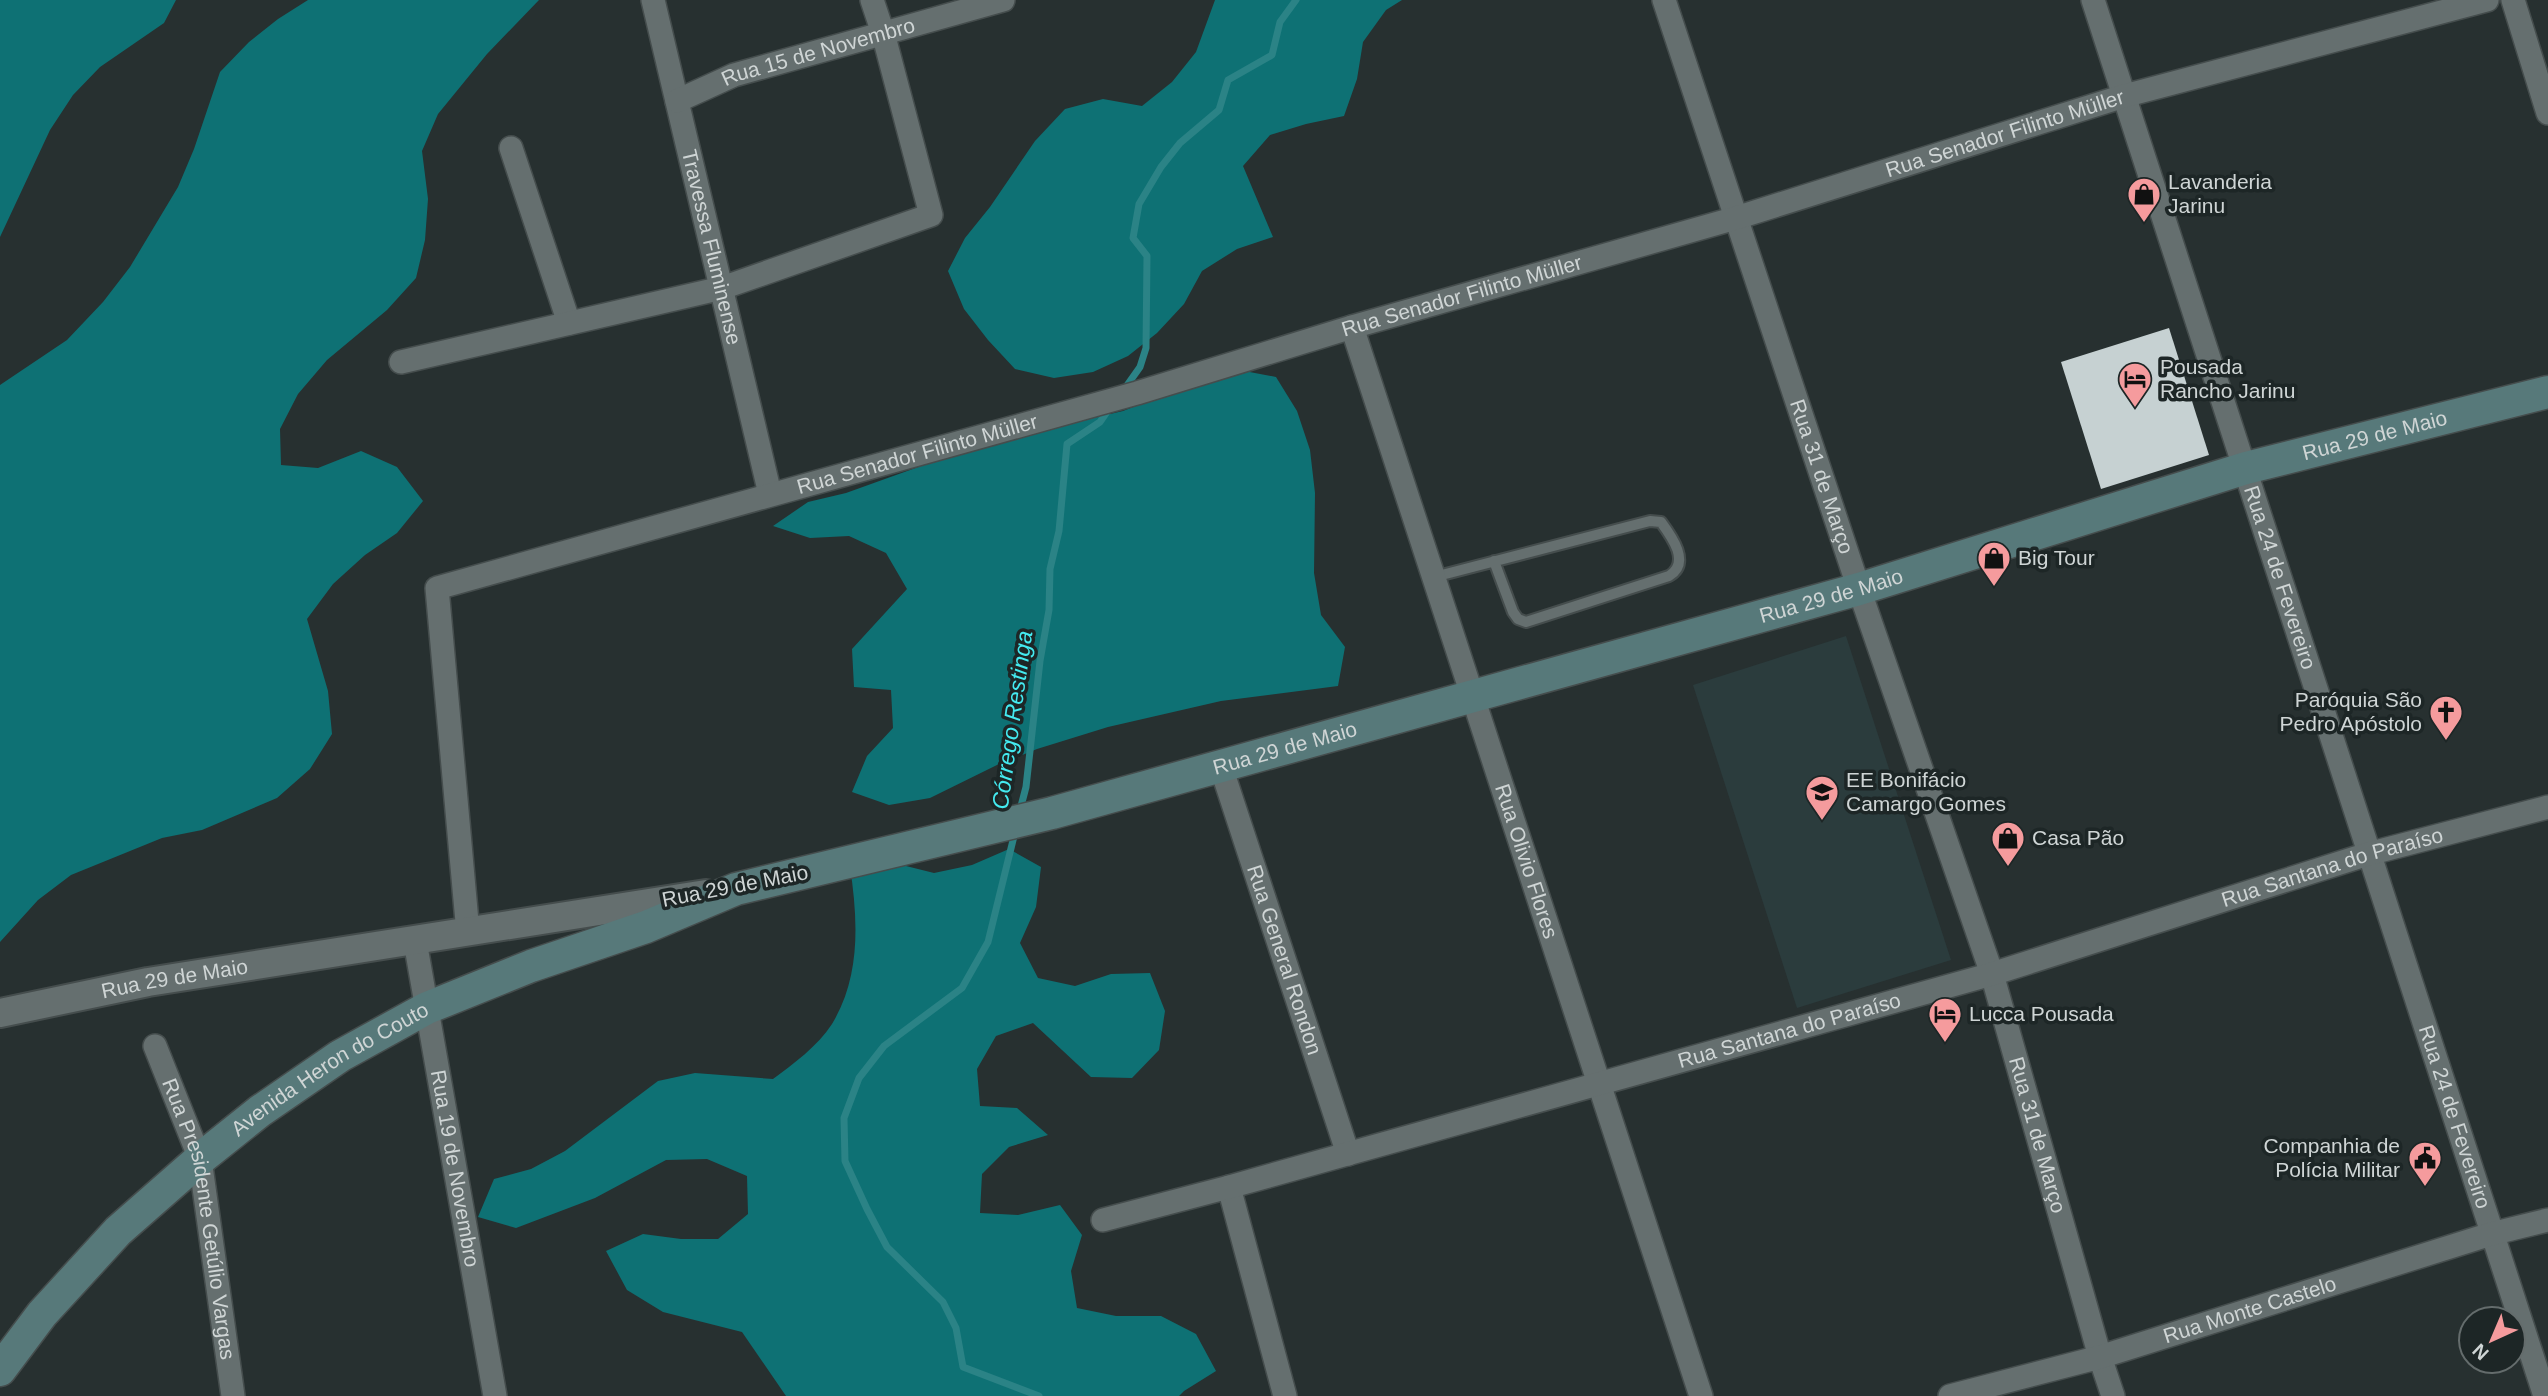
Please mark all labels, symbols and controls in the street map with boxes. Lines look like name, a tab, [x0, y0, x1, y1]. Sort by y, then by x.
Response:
street label: Rua 15 de Novembro	[718, 13, 917, 90]
street label: Rua Senador Filinto Müller	[1883, 85, 2127, 181]
street label: Travessa Fluminense	[678, 147, 746, 347]
place label: Lavanderia Jarinu	[2168, 170, 2272, 217]
shop icon: Lavanderia Jarinu	[2125, 175, 2163, 224]
street label: Rua Senador Filinto Müller	[1339, 250, 1584, 341]
place label: Pousada Rancho Jarinu	[2160, 355, 2295, 402]
hotel icon: Pousada Rancho Jarinu	[2116, 360, 2154, 409]
street label: Rua 31 de Março	[1786, 396, 1858, 557]
street label: Rua 29 de Maio	[2300, 406, 2449, 464]
street label: Rua Senador Filinto Müller	[794, 409, 1040, 498]
street label: Rua 24 de Fevereiro	[2240, 483, 2321, 672]
shop icon: Big Tour	[1975, 539, 2013, 588]
place label: Big Tour	[2018, 546, 2095, 569]
street label: Rua 29 de Maio	[1757, 564, 1906, 627]
water label: Córrego Restinga	[987, 629, 1037, 811]
place label: Paróquia São Pedro Apóstolo	[2280, 688, 2422, 735]
church icon: Paróquia São Pedro Apóstolo	[2427, 693, 2465, 742]
street label: Rua 29 de Maio	[1210, 717, 1359, 779]
place label: EE Bonifácio Camargo Gomes	[1846, 768, 2006, 815]
school or university icon: EE Bonifácio Camargo Gomes	[1803, 773, 1841, 822]
street label: Rua Olivio Flores	[1491, 781, 1563, 941]
shop icon: Casa Pão	[1989, 819, 2027, 868]
street label: Rua Santana do Paraíso	[2218, 823, 2445, 911]
place label: Casa Pão	[2032, 826, 2124, 849]
street label: Rua 29 de Maio	[660, 860, 810, 911]
street label: Rua General Rondon	[1243, 862, 1327, 1058]
street label: Rua 29 de Maio	[99, 954, 249, 1002]
street label: Rua Santana do Paraíso	[1675, 988, 1903, 1072]
hotel icon: Lucca Pousada	[1926, 995, 1964, 1044]
street label: Avenida Heron do Couto	[226, 998, 432, 1140]
place label: Lucca Pousada	[1969, 1002, 2114, 1025]
street label: Rua 24 de Fevereiro	[2415, 1022, 2496, 1211]
street label: Rua 31 de Março	[2005, 1054, 2071, 1216]
street label: Rua 19 de Novembro	[427, 1068, 484, 1269]
street label: Rua Presidente Getúlio Vargas	[158, 1075, 240, 1361]
place label: Companhia de Polícia Militar	[2263, 1134, 2400, 1181]
public building icon: Companhia de Polícia Militar	[2406, 1139, 2444, 1188]
street label: Rua Monte Castelo	[2160, 1271, 2339, 1347]
north arrow	[2457, 1305, 2527, 1375]
text: N	[2468, 1340, 2493, 1364]

